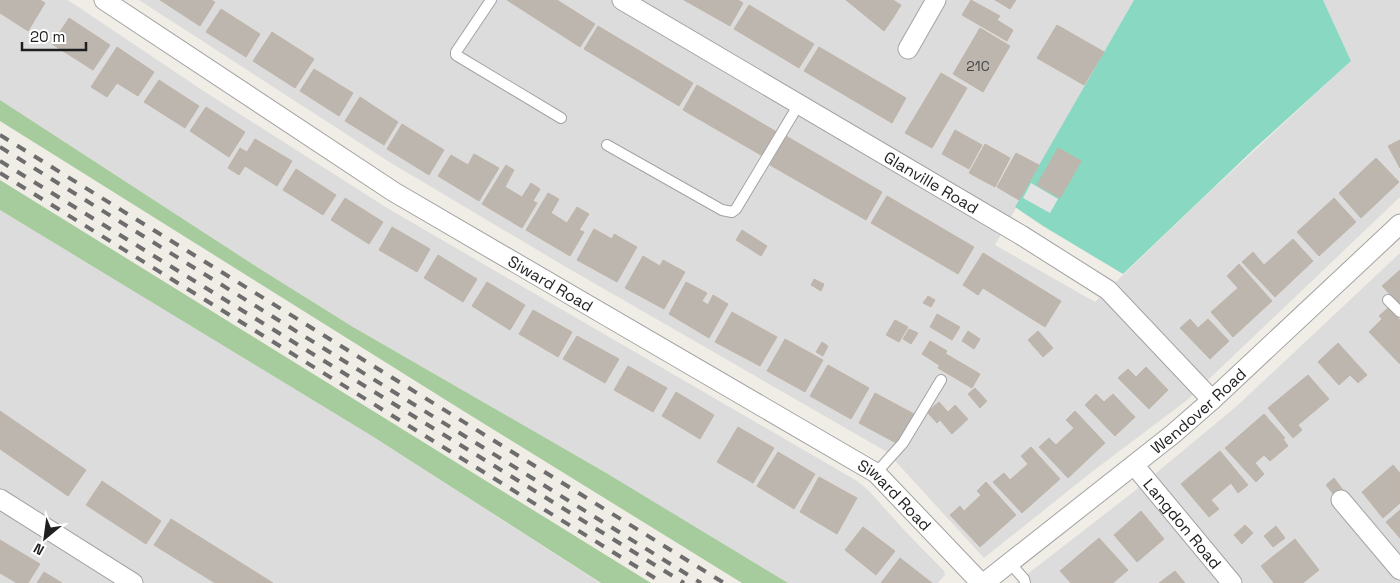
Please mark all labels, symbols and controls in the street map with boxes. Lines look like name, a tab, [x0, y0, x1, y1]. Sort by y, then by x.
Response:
scale bar	[22, 20, 86, 52]
text: 20 m	[30, 27, 65, 46]
house number: 21C	[966, 57, 990, 75]
street label: Glanville Road	[880, 146, 983, 218]
street label: Siward Road	[504, 250, 597, 316]
street label: Wendover Road	[1146, 363, 1250, 458]
street label: Siward Road	[854, 454, 936, 535]
street label: Langdon Road	[1139, 474, 1226, 573]
north arrow	[20, 513, 70, 563]
text: N	[30, 539, 47, 560]

